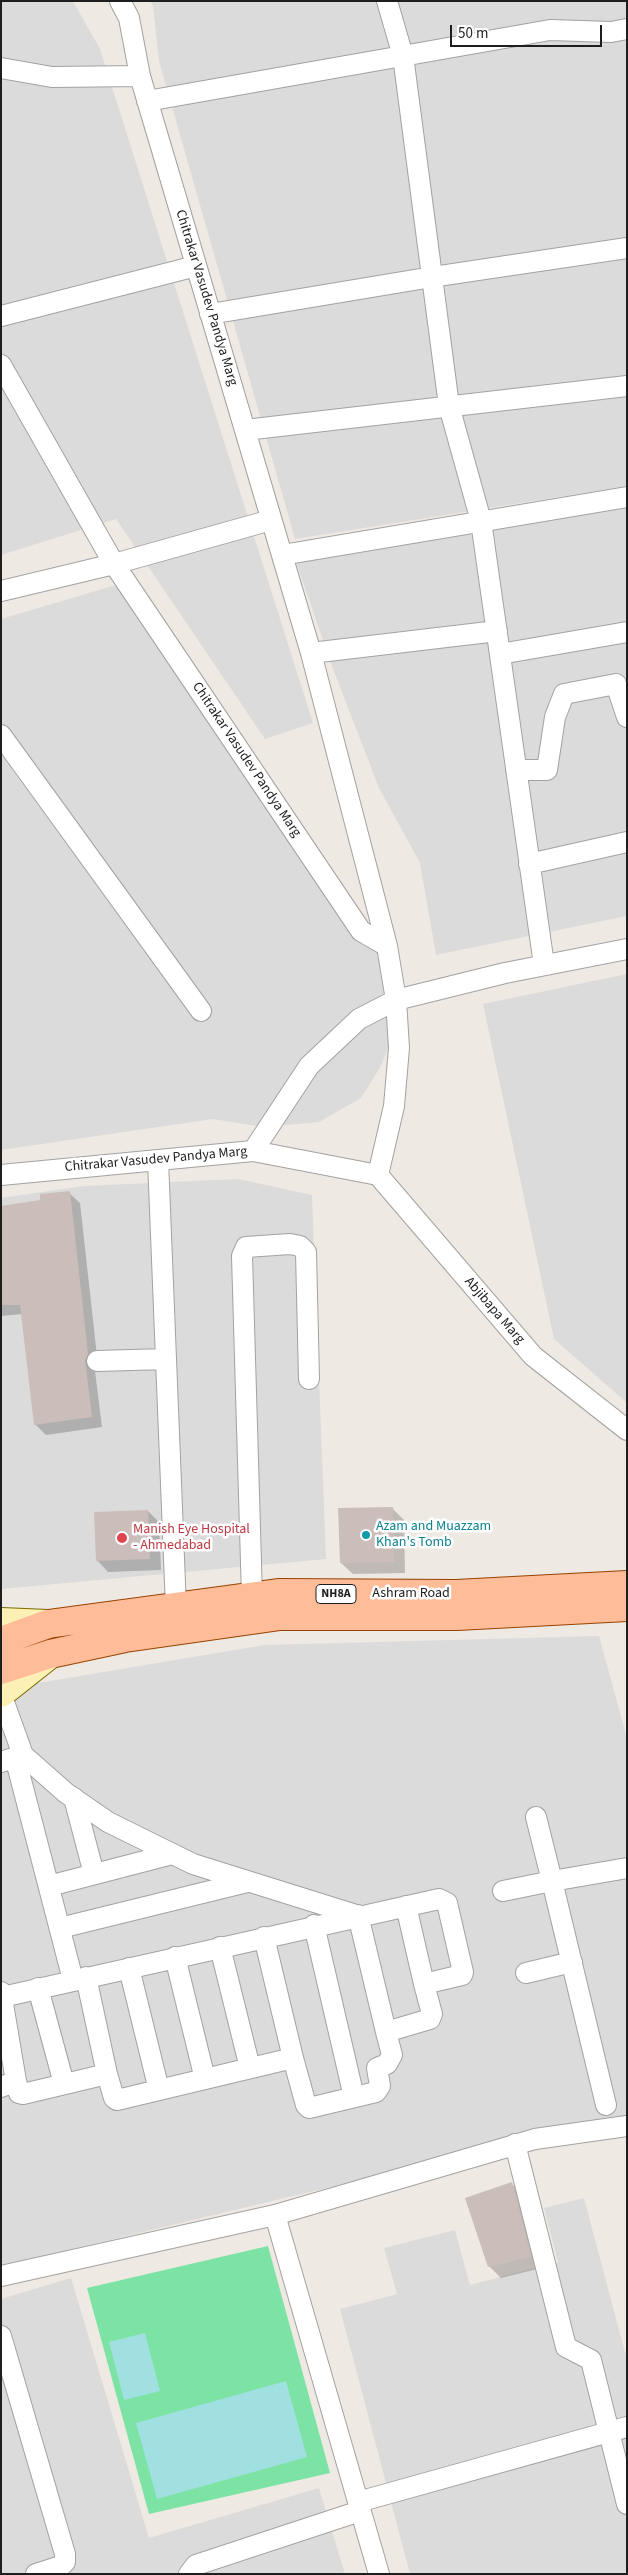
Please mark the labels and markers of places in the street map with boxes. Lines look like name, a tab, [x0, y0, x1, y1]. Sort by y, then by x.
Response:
place label: Azam and Muazzam Khan's Tomb	[376, 1519, 491, 1551]
place label: Manish Eye Hospital - Ahmedabad	[133, 1522, 250, 1554]
marker: Azam and Muazzam Khan's Tomb	[360, 1529, 372, 1541]
marker: Manish Eye Hospital - Ahmedabad	[115, 1531, 129, 1545]

